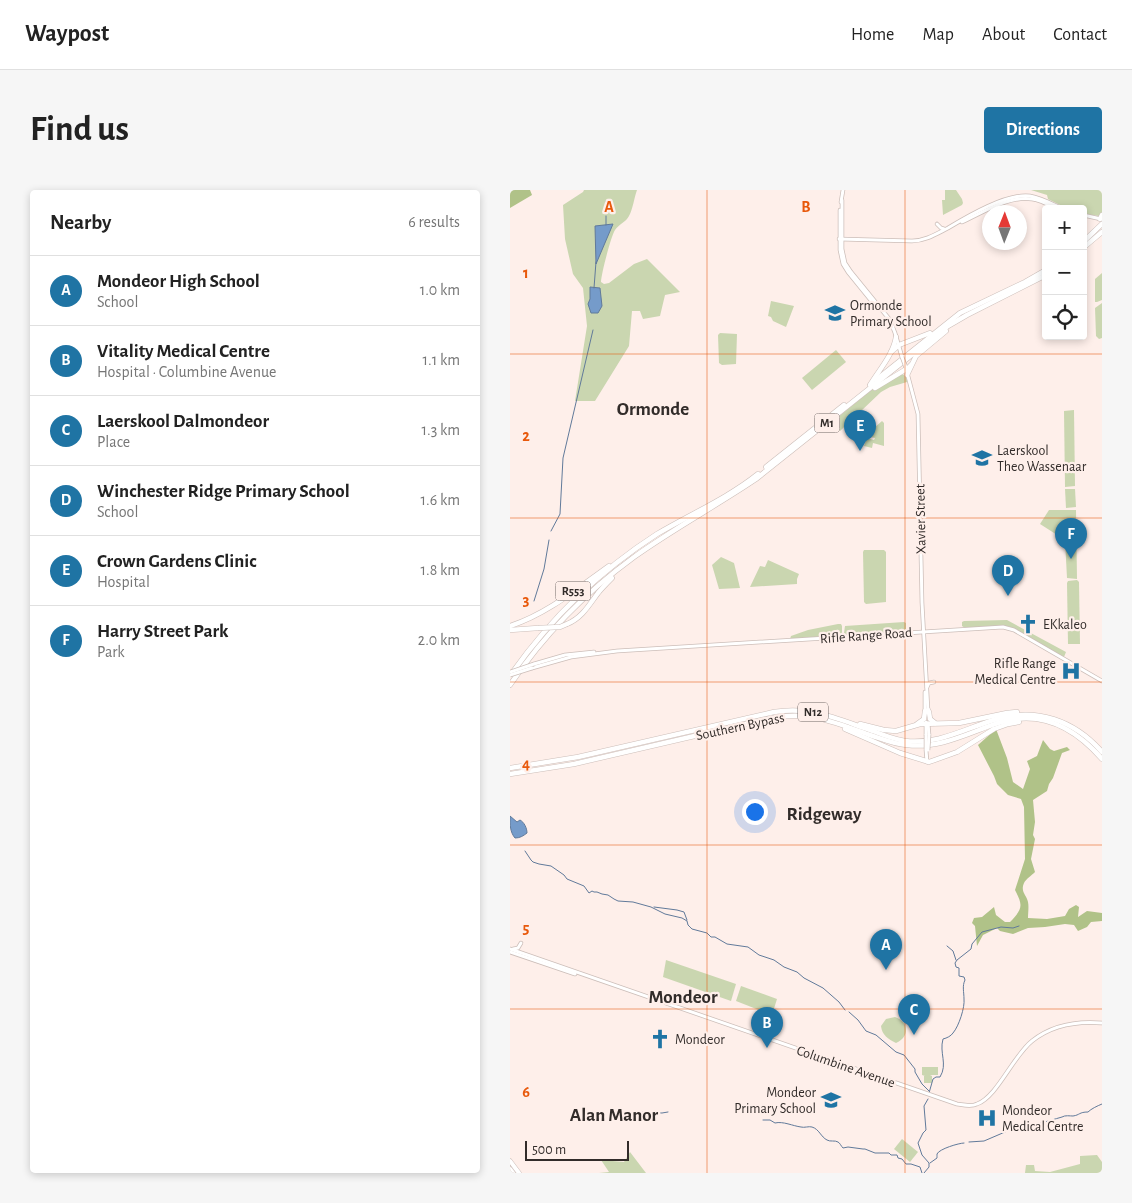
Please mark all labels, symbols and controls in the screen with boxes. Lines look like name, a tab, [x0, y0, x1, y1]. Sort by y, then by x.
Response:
text: Waypost	[25, 22, 109, 46]
text: Home	[851, 26, 894, 44]
text: Map	[922, 26, 954, 44]
text: About	[982, 26, 1025, 44]
text: Contact	[1053, 26, 1107, 44]
button: Directions	[984, 107, 1102, 153]
text: Find us	[30, 112, 129, 147]
text: A	[604, 199, 614, 215]
text: B	[801, 199, 811, 215]
north arrow	[982, 205, 1027, 250]
map controls	[1042, 205, 1087, 340]
button: +	[1042, 205, 1087, 250]
text: Nearby	[50, 212, 111, 233]
text: 6 results	[408, 214, 460, 230]
button: −	[1042, 250, 1087, 295]
text: 1	[523, 265, 529, 281]
text: Mondeor High School	[97, 272, 260, 291]
text: A	[61, 282, 71, 298]
text: 1.0 km	[420, 282, 460, 298]
text: School	[97, 294, 138, 310]
button: locate	[1042, 295, 1087, 340]
place label: Ormonde Primary School	[850, 299, 932, 329]
school or university icon: Ormonde Primary School	[824, 302, 846, 324]
text: Vitality Medical Centre	[97, 342, 270, 361]
text: B	[61, 352, 71, 368]
text: 1.1 km	[423, 352, 460, 368]
text: Hospital · Columbine Avenue	[97, 364, 276, 380]
district label: Ormonde	[617, 400, 689, 419]
pin: E	[844, 410, 876, 451]
text: Laerskool Dalmondeor	[97, 412, 269, 431]
road number: M1	[814, 414, 840, 432]
text: C	[62, 422, 70, 438]
text: 1.3 km	[422, 422, 460, 438]
text: 2	[522, 428, 530, 444]
text: Place	[97, 434, 130, 450]
place label: Laerskool Theo Wassenaar	[997, 444, 1087, 474]
school or university icon: Laerskool Theo Wassenaar	[971, 447, 993, 469]
text: Winchester Ridge Primary School	[97, 482, 350, 501]
street label: Xavier Street	[913, 483, 929, 554]
text: D	[61, 492, 71, 508]
text: 1.6 km	[421, 492, 460, 508]
text: School	[97, 504, 138, 520]
pin: F	[1055, 518, 1087, 559]
text: Crown Gardens Clinic	[97, 552, 257, 571]
pin: D	[992, 555, 1024, 596]
text: E	[62, 562, 70, 578]
text: 1.8 km	[421, 562, 460, 578]
text: Hospital	[97, 574, 150, 590]
road number: R553	[556, 582, 590, 601]
text: 3	[523, 592, 530, 608]
church icon: EKkaleo	[1017, 613, 1039, 635]
place label: EKkaleo	[1043, 618, 1087, 632]
text: Harry Street Park	[97, 622, 228, 641]
street label: Rifle Range Road	[820, 626, 913, 646]
text: F	[62, 632, 70, 648]
text: 2.0 km	[418, 632, 460, 648]
text: Park	[97, 644, 125, 660]
place label: Rifle Range Medical Centre	[975, 657, 1056, 687]
hospital icon: Rifle Range Medical Centre	[1060, 660, 1082, 682]
road number: N12	[798, 702, 828, 722]
street label: Southern Bypass	[695, 711, 786, 743]
text: 4	[522, 756, 530, 772]
your location	[742, 799, 768, 825]
district label: Ridgeway	[786, 805, 862, 824]
text: 5	[523, 920, 530, 936]
pin: A	[870, 929, 902, 970]
district label: Mondeor	[648, 988, 718, 1007]
pin: C	[898, 994, 930, 1035]
pin: B	[751, 1007, 783, 1048]
church icon: Mondeor	[649, 1028, 671, 1050]
place label: Mondeor	[675, 1033, 725, 1047]
street label: Columbine Avenue	[795, 1044, 897, 1090]
text: 6	[522, 1084, 530, 1100]
place label: Mondeor Primary School	[734, 1086, 816, 1116]
school or university icon: Mondeor Primary School	[820, 1089, 842, 1111]
place label: Mondeor Medical Centre	[1002, 1104, 1083, 1134]
district label: Alan Manor	[570, 1106, 659, 1125]
hospital icon: Mondeor Medical Centre	[976, 1107, 998, 1129]
scale bar	[525, 1138, 629, 1161]
text: 500 m	[532, 1143, 566, 1157]

